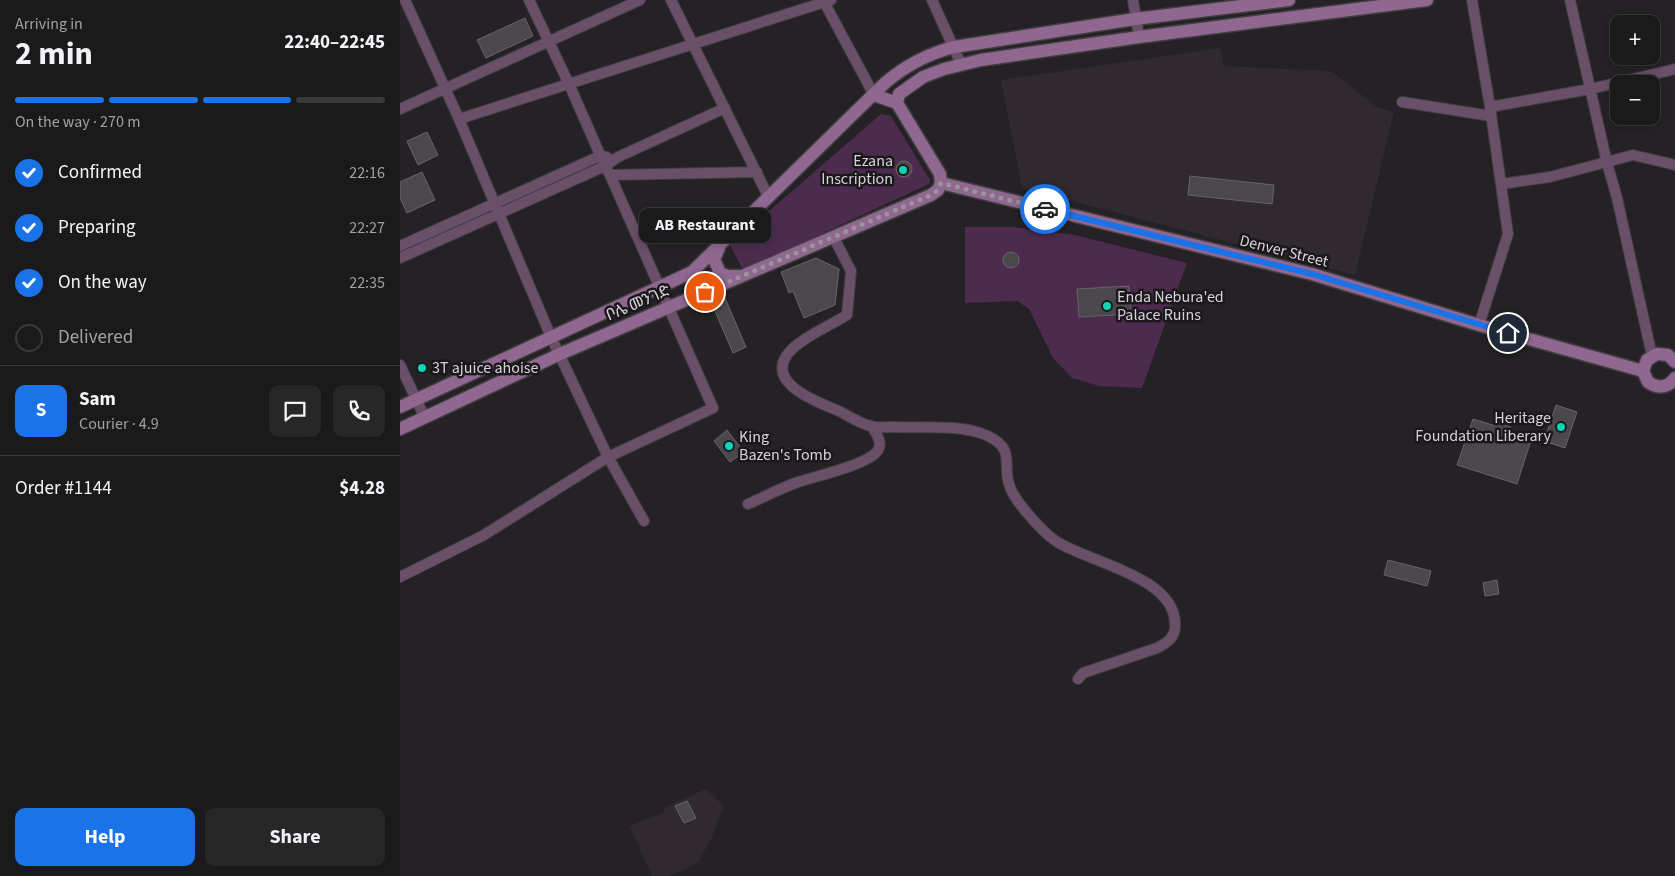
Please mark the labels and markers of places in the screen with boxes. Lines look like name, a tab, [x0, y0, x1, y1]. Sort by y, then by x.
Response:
place label: Ezana Inscription	[821, 150, 893, 190]
marker: Ezana Inscription	[897, 164, 909, 176]
callout: AB Restaurant	[639, 207, 771, 242]
pin	[684, 271, 726, 313]
place label: Enda Nebura'ed Palace Ruins	[1117, 286, 1224, 326]
marker: Enda Nebura'ed Palace Ruins	[1101, 300, 1113, 312]
pin	[1487, 312, 1529, 354]
place label: 3T ajuice ahoise	[432, 357, 539, 379]
marker: 3T ajuice ahoise	[416, 362, 428, 374]
place label: Heritage Foundation Liberary	[1415, 407, 1552, 447]
marker: Heritage Foundation Liberary	[1555, 421, 1567, 433]
place label: King Bazen's Tomb	[739, 426, 832, 466]
marker: King Bazen's Tomb	[723, 440, 735, 452]

